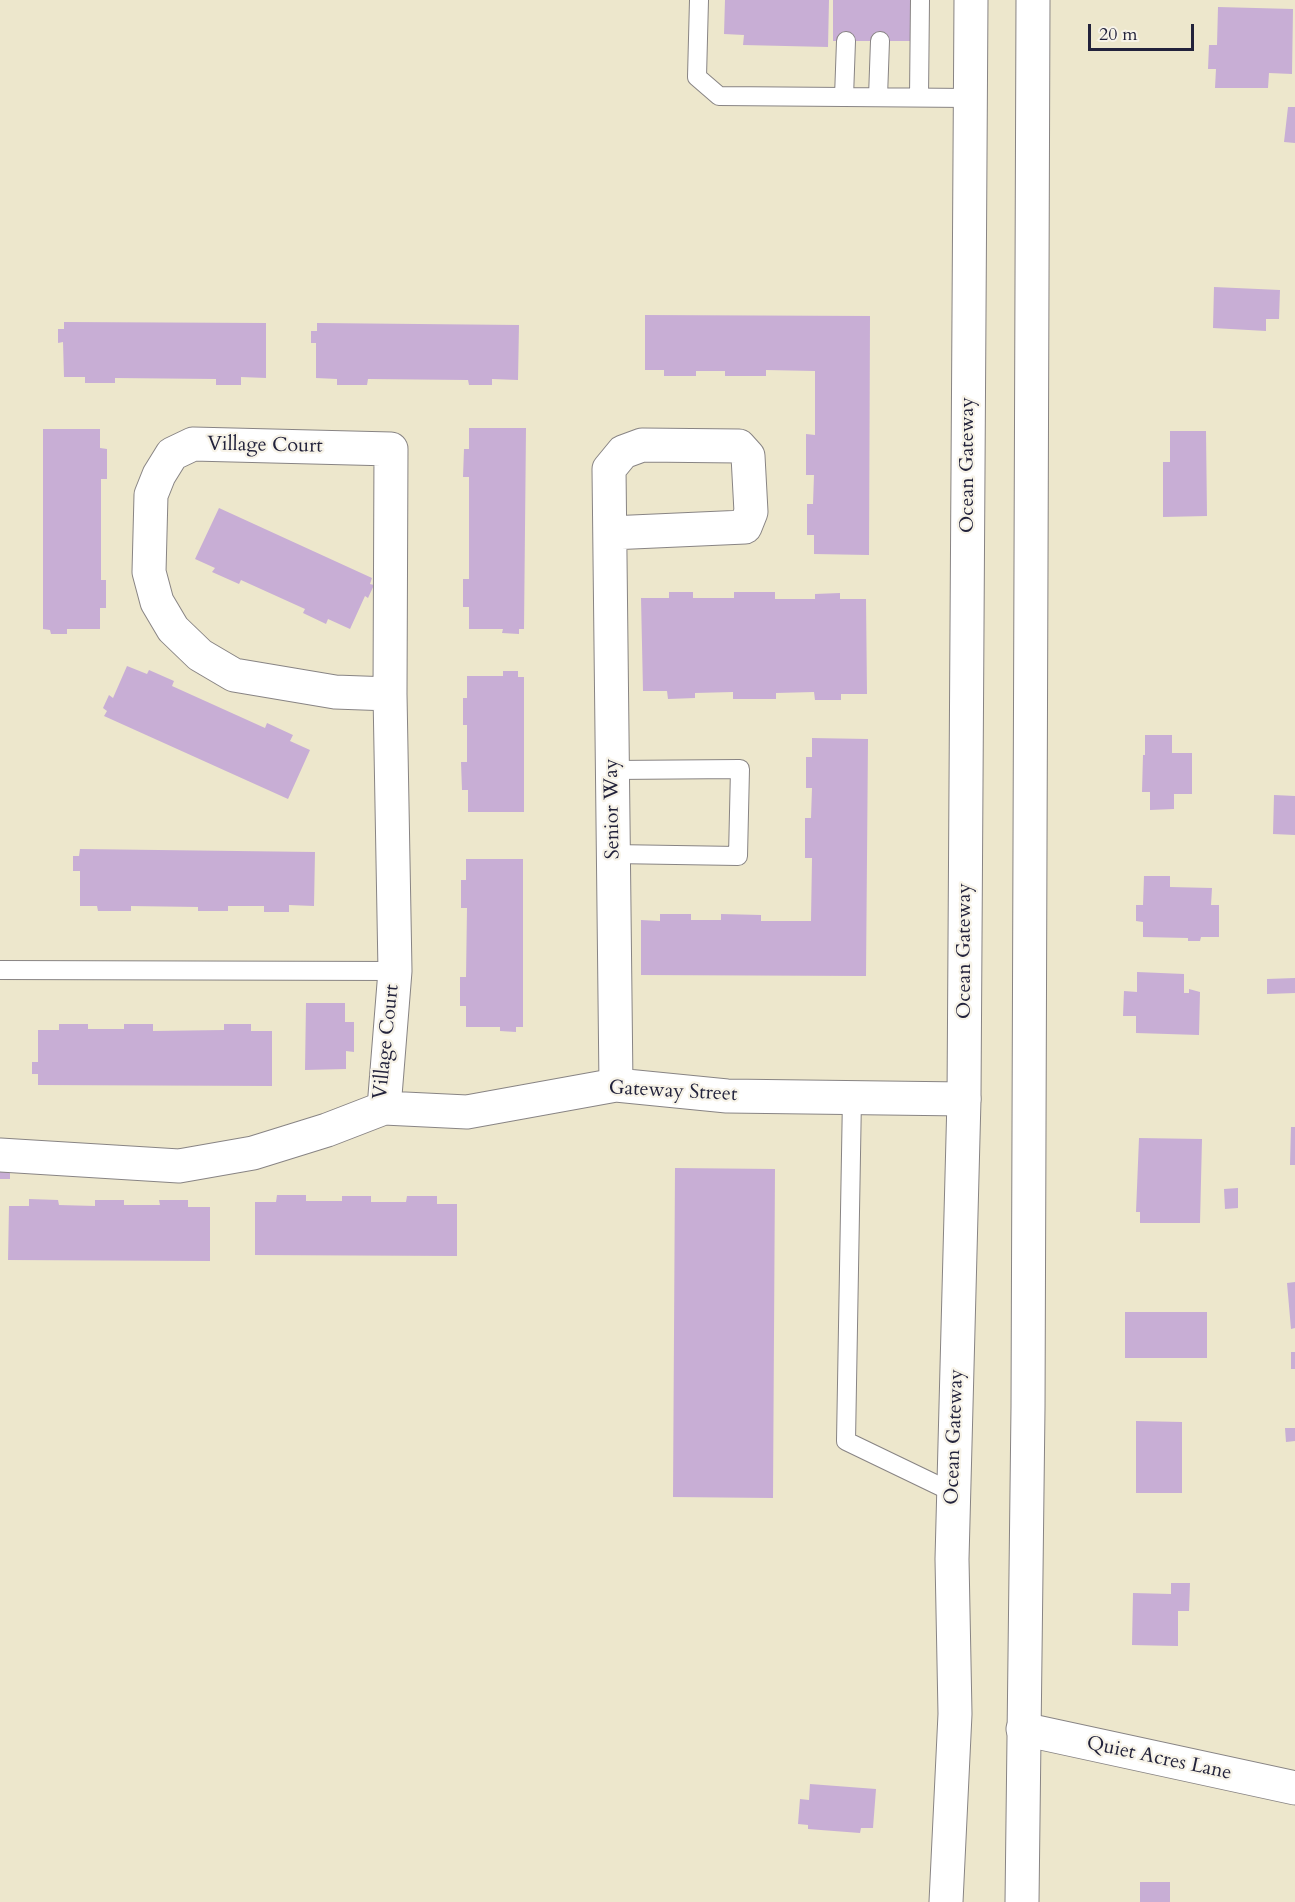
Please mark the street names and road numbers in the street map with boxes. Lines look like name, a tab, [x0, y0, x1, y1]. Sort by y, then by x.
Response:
street label: Ocean Gateway	[956, 397, 980, 533]
street label: Village Court	[207, 433, 323, 459]
street label: Senior Way	[600, 758, 626, 860]
street label: Ocean Gateway	[953, 883, 977, 1019]
street label: Village Court	[369, 983, 405, 1101]
street label: Gateway Street	[608, 1077, 738, 1107]
street label: Ocean Gateway	[941, 1369, 969, 1505]
street label: Quiet Acres Lane	[1084, 1732, 1234, 1786]

